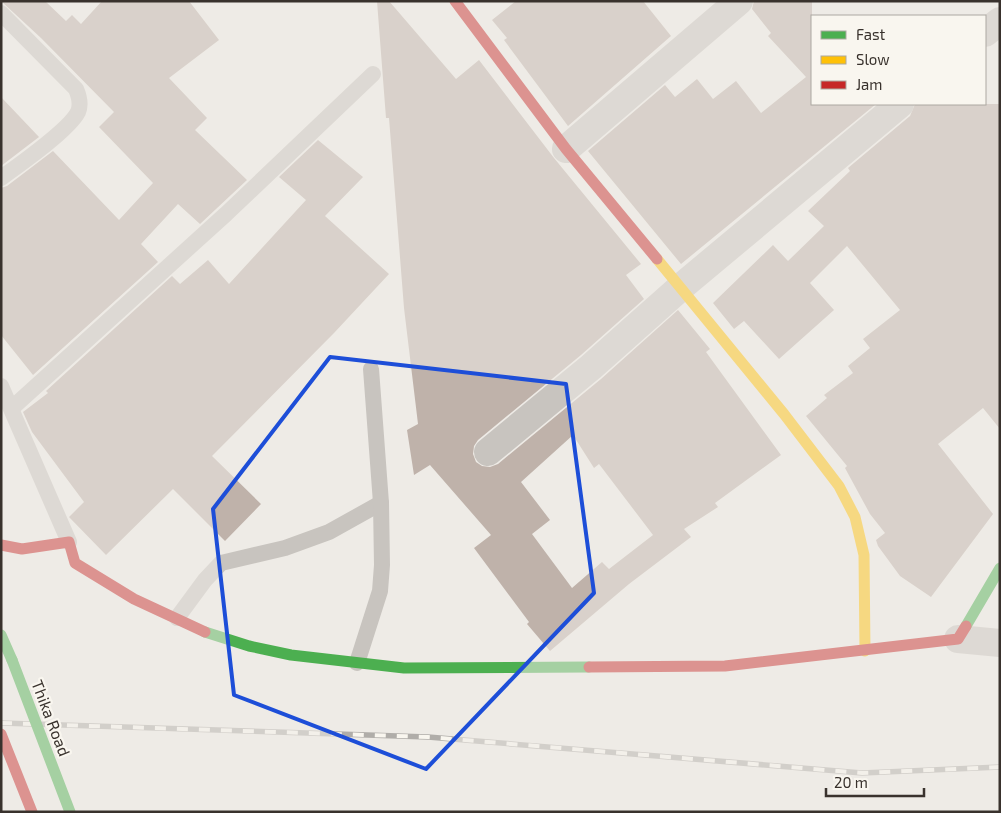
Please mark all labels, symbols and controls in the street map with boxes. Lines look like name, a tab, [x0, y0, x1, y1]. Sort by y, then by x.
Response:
legend	[811, 15, 986, 105]
text: Fast	[856, 25, 886, 43]
text: Slow	[856, 50, 890, 68]
text: Jam	[856, 75, 882, 93]
street label: Thika Road	[28, 677, 75, 759]
scale bar	[826, 766, 924, 798]
text: 20 m	[834, 773, 868, 791]

